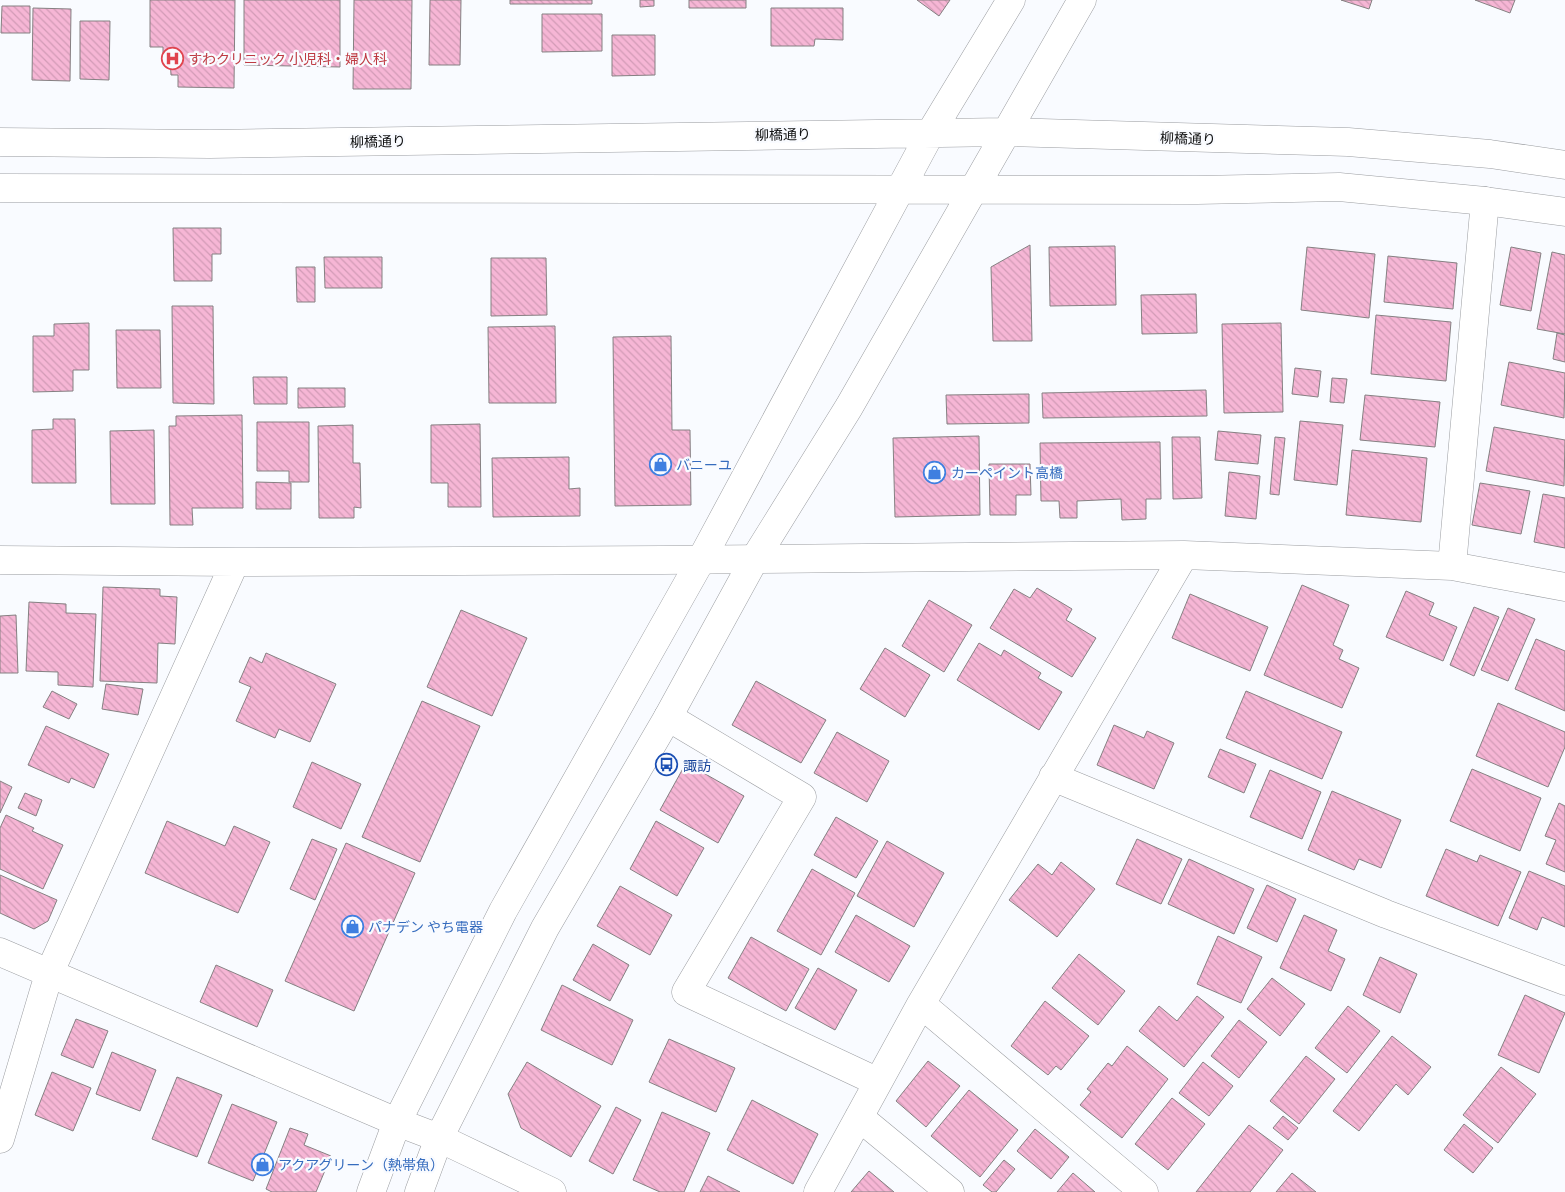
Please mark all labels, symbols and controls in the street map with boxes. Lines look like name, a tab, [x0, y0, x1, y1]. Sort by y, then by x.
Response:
hospital icon: すわクリニック 小児科・婦人科	[160, 46, 184, 70]
place label: すわクリニック 小児科・婦人科	[188, 48, 387, 69]
street label: 柳橋通り	[755, 123, 811, 145]
street label: 柳橋通り	[1160, 127, 1216, 149]
street label: 柳橋通り	[350, 130, 406, 152]
shop icon: バニーユ	[648, 452, 672, 476]
place label: バニーユ	[676, 454, 732, 475]
shop icon: カーペイント高橋	[923, 460, 947, 484]
place label: カーペイント高橋	[951, 462, 1063, 483]
bus stop icon: 諏訪	[655, 753, 679, 777]
place label: 諏訪	[683, 755, 711, 776]
shop icon: パナデン やち電器	[340, 914, 364, 938]
place label: パナデン やち電器	[368, 916, 483, 937]
shop icon: アクアグリーン（熱帯魚）	[250, 1152, 274, 1176]
place label: アクアグリーン（熱帯魚）	[278, 1154, 444, 1175]

